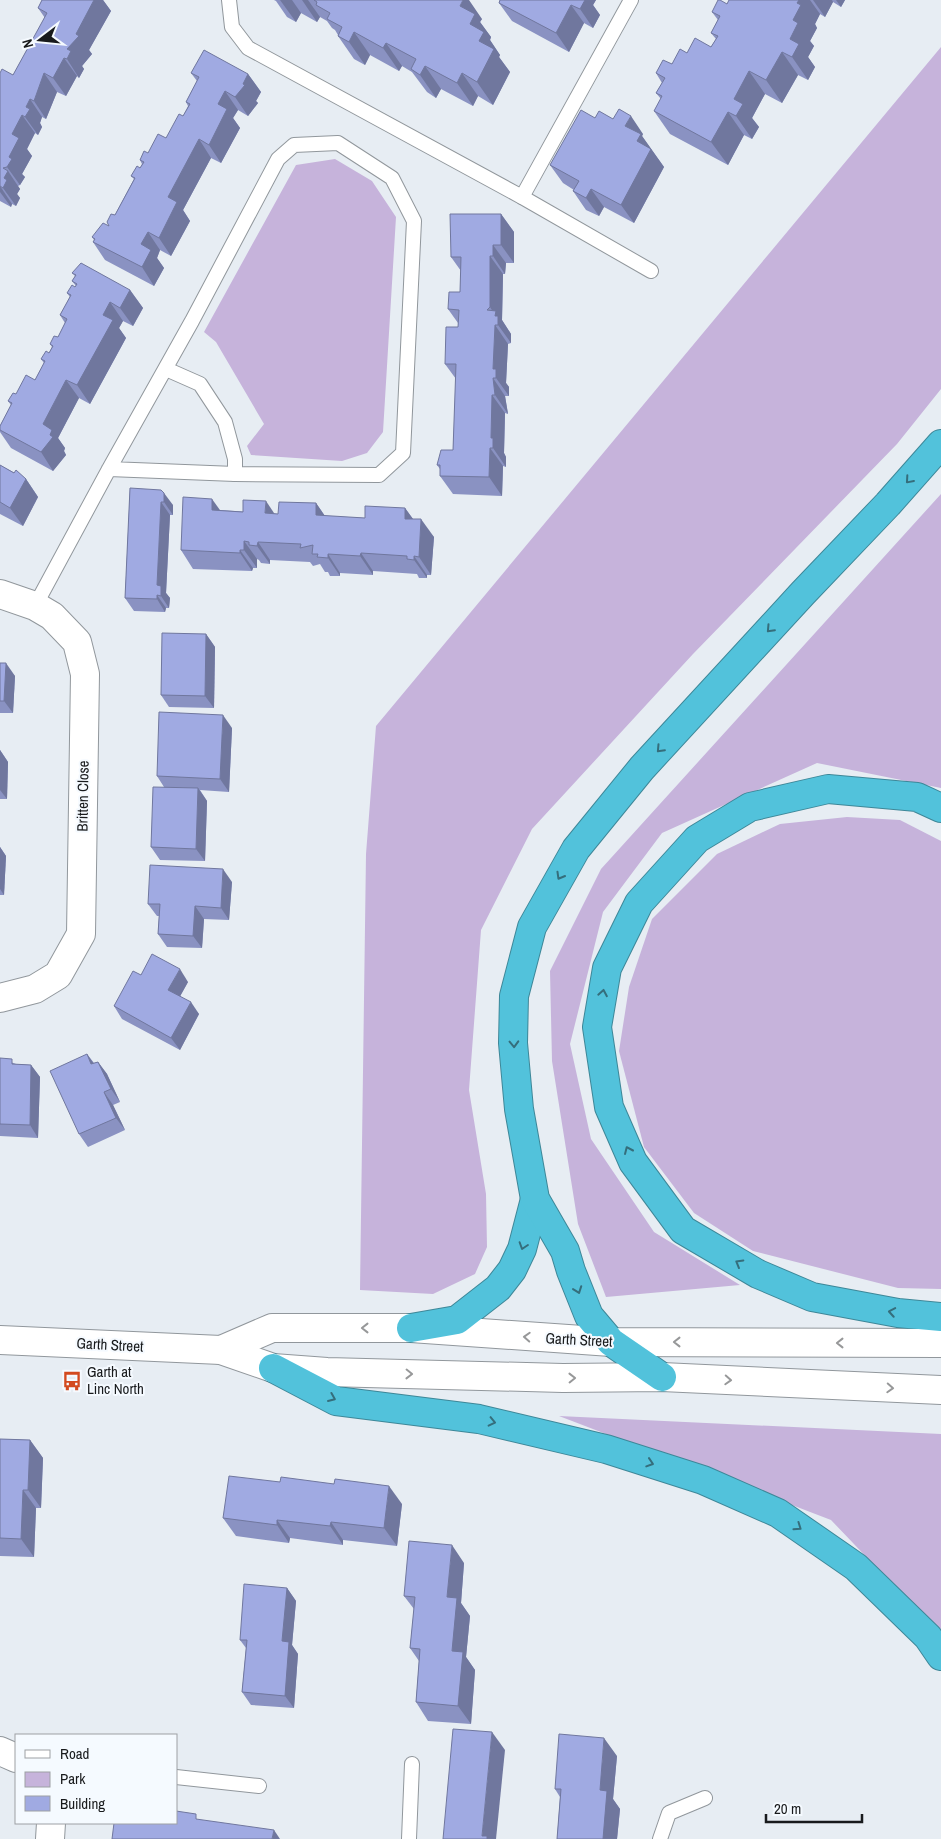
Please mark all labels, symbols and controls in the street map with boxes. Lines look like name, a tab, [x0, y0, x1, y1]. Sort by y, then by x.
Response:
north arrow	[15, 15, 65, 65]
text: N	[18, 37, 37, 50]
one-way arrow	[906, 475, 915, 484]
one-way arrow	[767, 624, 776, 633]
one-way arrow	[657, 743, 666, 752]
street label: Britten Close	[71, 760, 94, 832]
one-way arrow	[557, 871, 567, 880]
one-way arrow	[597, 988, 607, 997]
one-way arrow	[508, 1041, 519, 1049]
one-way arrow	[623, 1146, 634, 1155]
one-way arrow	[518, 1241, 528, 1249]
one-way arrow	[735, 1259, 744, 1269]
one-way arrow	[572, 1285, 582, 1294]
one-way arrow	[888, 1308, 897, 1318]
one-way arrow	[361, 1323, 368, 1333]
street label: Garth Street	[545, 1327, 614, 1352]
street label: Garth Street	[76, 1332, 145, 1357]
one-way arrow	[523, 1332, 531, 1343]
one-way arrow	[673, 1337, 681, 1347]
one-way arrow	[836, 1338, 844, 1348]
place label: Garth at Linc North	[87, 1361, 144, 1399]
one-way arrow	[405, 1369, 413, 1380]
bus stop icon: Garth at Linc North	[61, 1370, 83, 1392]
one-way arrow	[568, 1373, 576, 1383]
one-way arrow	[724, 1375, 732, 1386]
one-way arrow	[886, 1383, 894, 1393]
one-way arrow	[327, 1392, 336, 1402]
one-way arrow	[488, 1416, 497, 1427]
one-way arrow	[645, 1457, 653, 1467]
one-way arrow	[792, 1521, 802, 1530]
legend	[15, 1734, 178, 1824]
text: Road	[60, 1743, 89, 1764]
text: Park	[60, 1768, 86, 1789]
scale bar	[766, 1792, 862, 1824]
text: Building	[60, 1793, 105, 1814]
text: 20 m	[774, 1798, 801, 1819]

